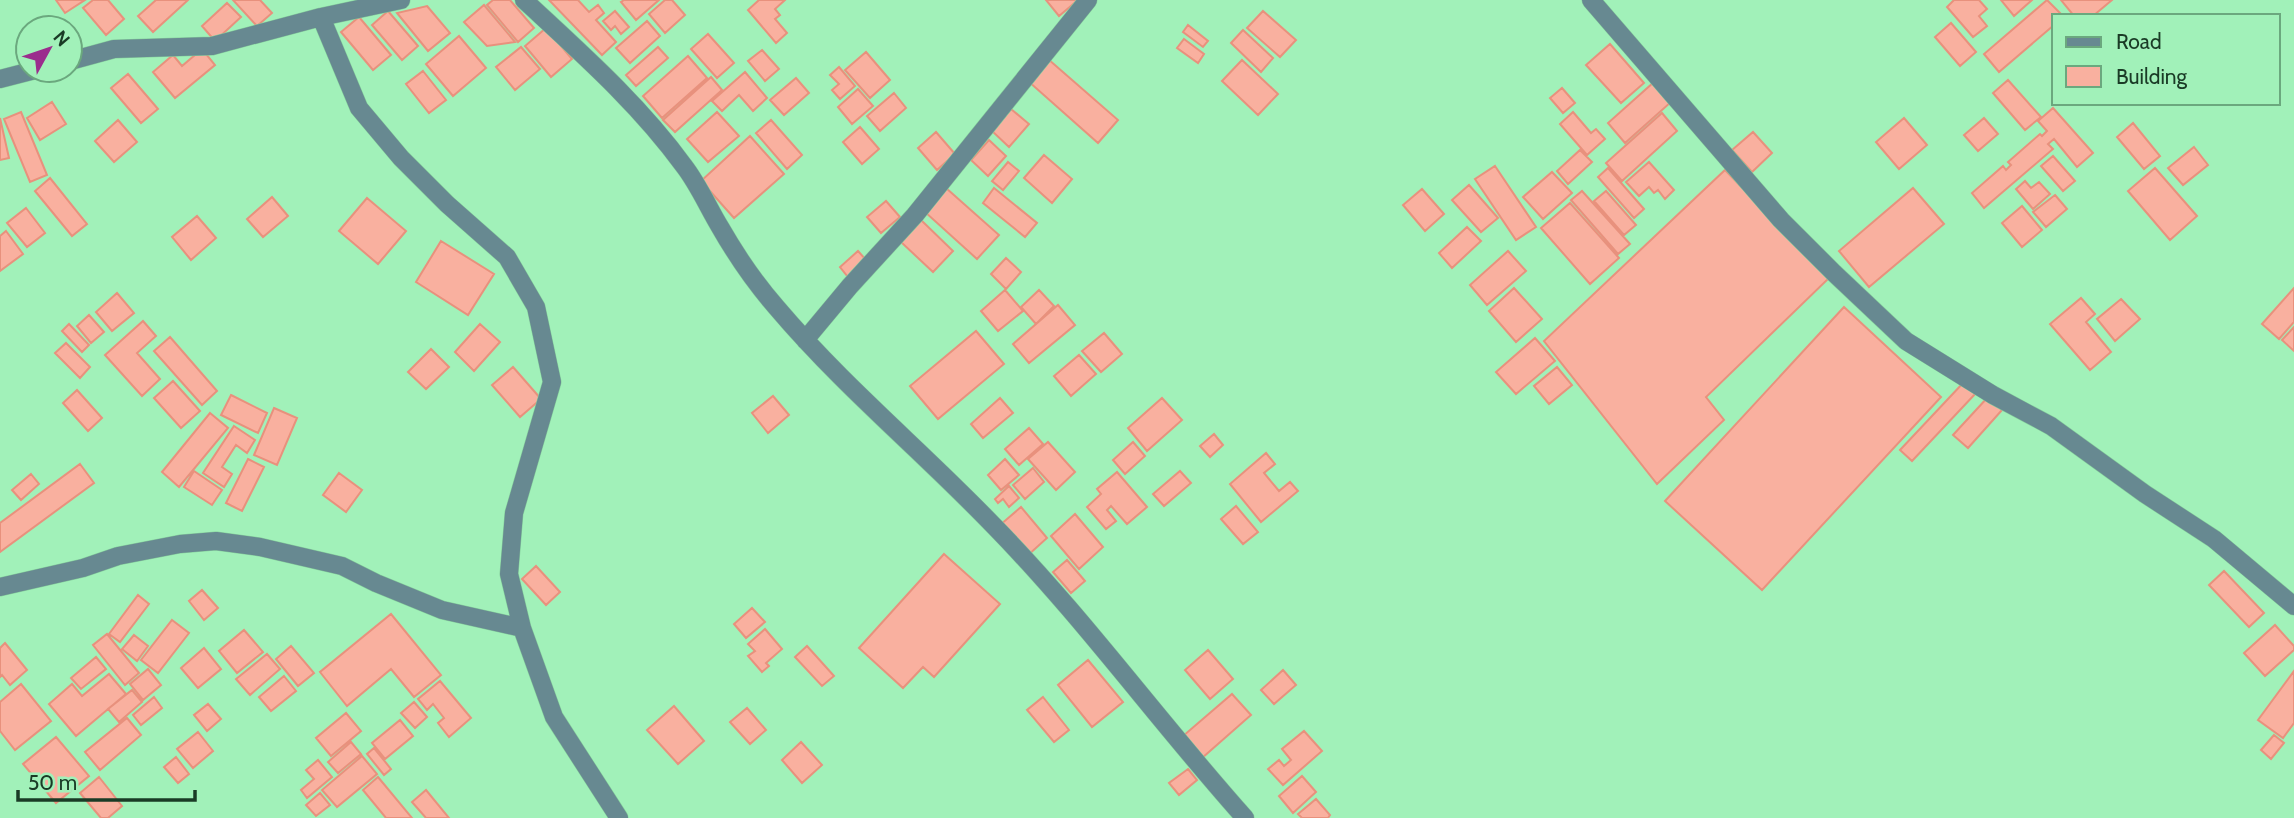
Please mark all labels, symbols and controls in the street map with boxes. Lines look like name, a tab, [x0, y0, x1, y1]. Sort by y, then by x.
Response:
north arrow	[14, 14, 84, 84]
legend	[2052, 14, 2280, 105]
text: N	[49, 26, 75, 51]
text: Road	[2116, 29, 2162, 54]
text: Building	[2116, 64, 2188, 89]
scale bar	[18, 758, 194, 802]
text: 50 m	[28, 770, 77, 795]

